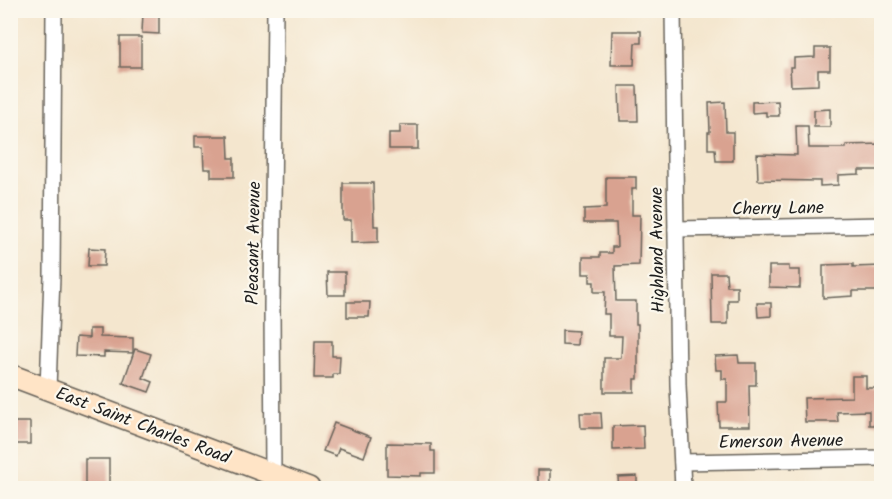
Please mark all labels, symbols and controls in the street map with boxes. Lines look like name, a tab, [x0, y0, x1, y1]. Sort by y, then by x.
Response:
street label: Pleasant Avenue	[239, 181, 270, 305]
street label: Highland Avenue	[643, 187, 674, 313]
street label: Cherry Lane	[732, 194, 824, 225]
street label: East Saint Charles Road	[51, 380, 235, 473]
street label: Emerson Avenue	[719, 427, 844, 458]

